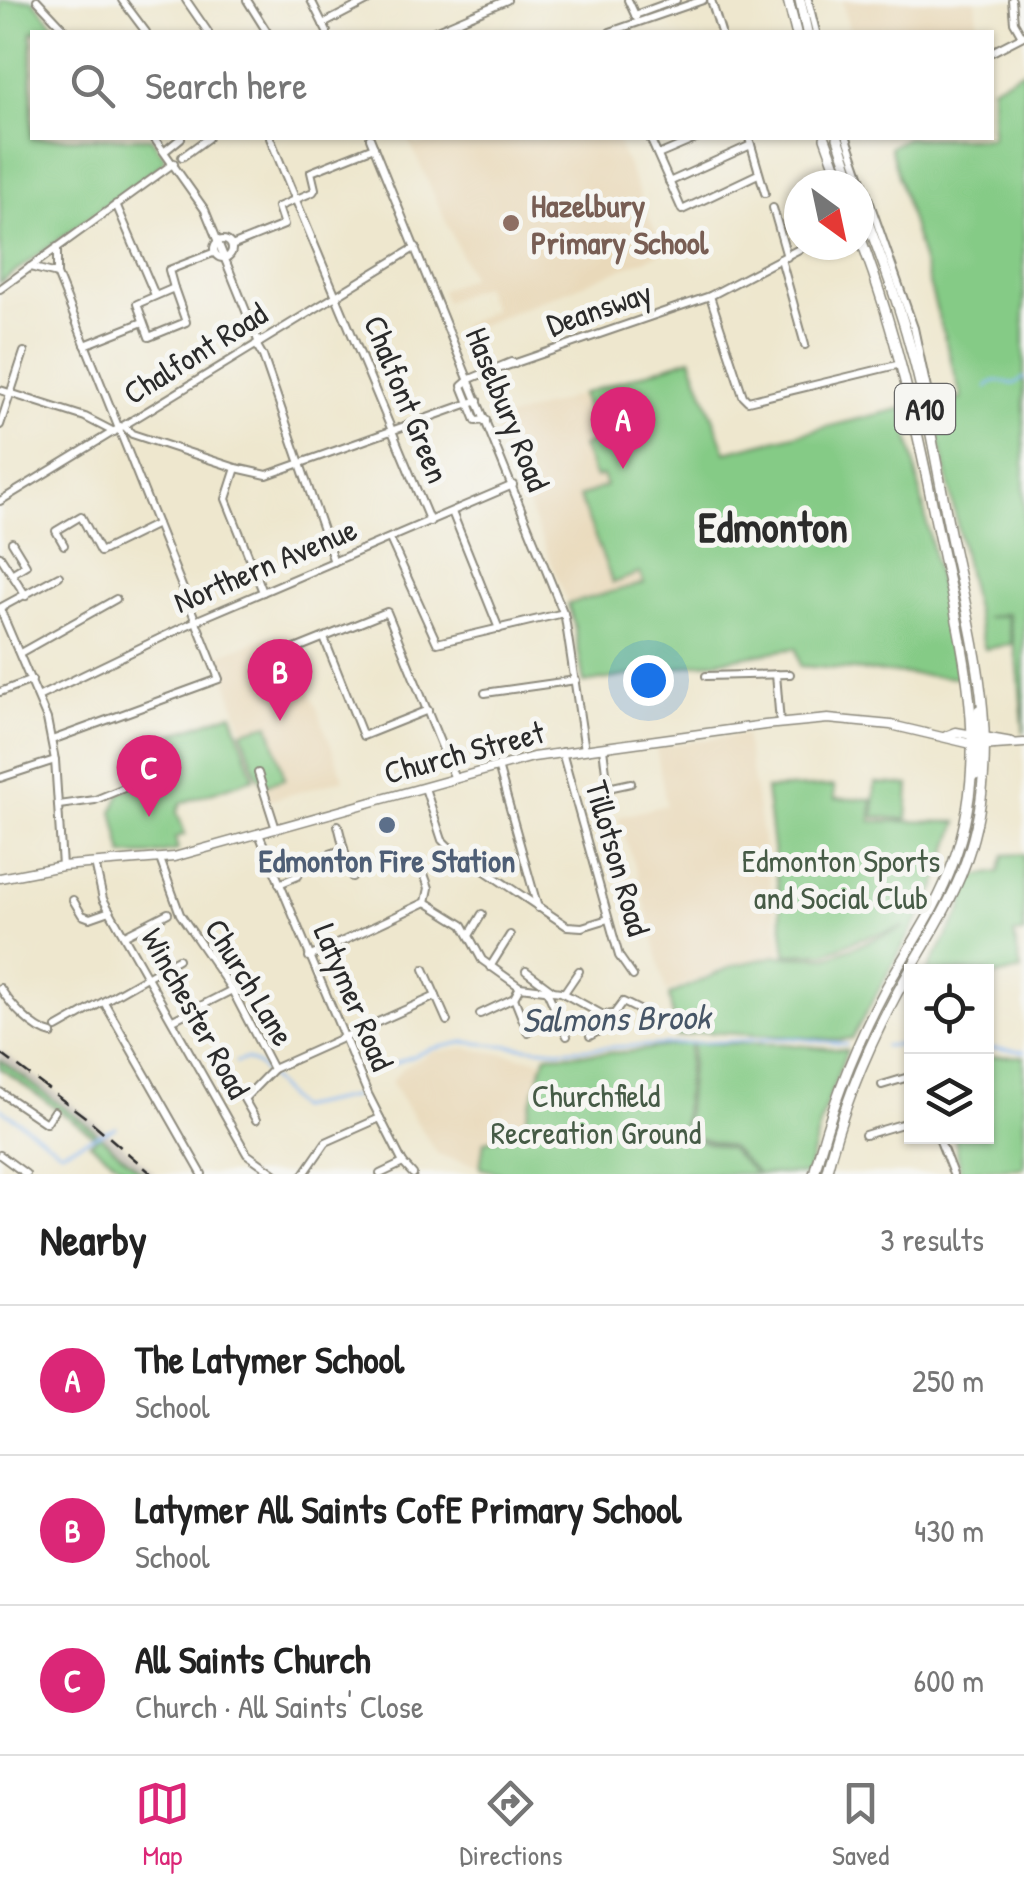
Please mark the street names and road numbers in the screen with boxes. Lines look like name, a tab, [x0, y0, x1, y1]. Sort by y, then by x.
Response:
street label: Deansway	[541, 270, 657, 346]
street label: Chalfont Road	[115, 292, 275, 414]
street label: Chalfont Green	[354, 309, 460, 489]
street label: Haselbury Road	[456, 321, 560, 497]
road number: A10	[895, 384, 955, 434]
street label: Northern Avenue	[167, 507, 363, 623]
street label: Church Street	[379, 710, 550, 794]
street label: Tillotson Road	[575, 775, 661, 941]
street label: Church Lane	[195, 911, 305, 1054]
street label: Latymer Road	[304, 917, 404, 1077]
street label: Winchester Road	[132, 920, 260, 1106]

